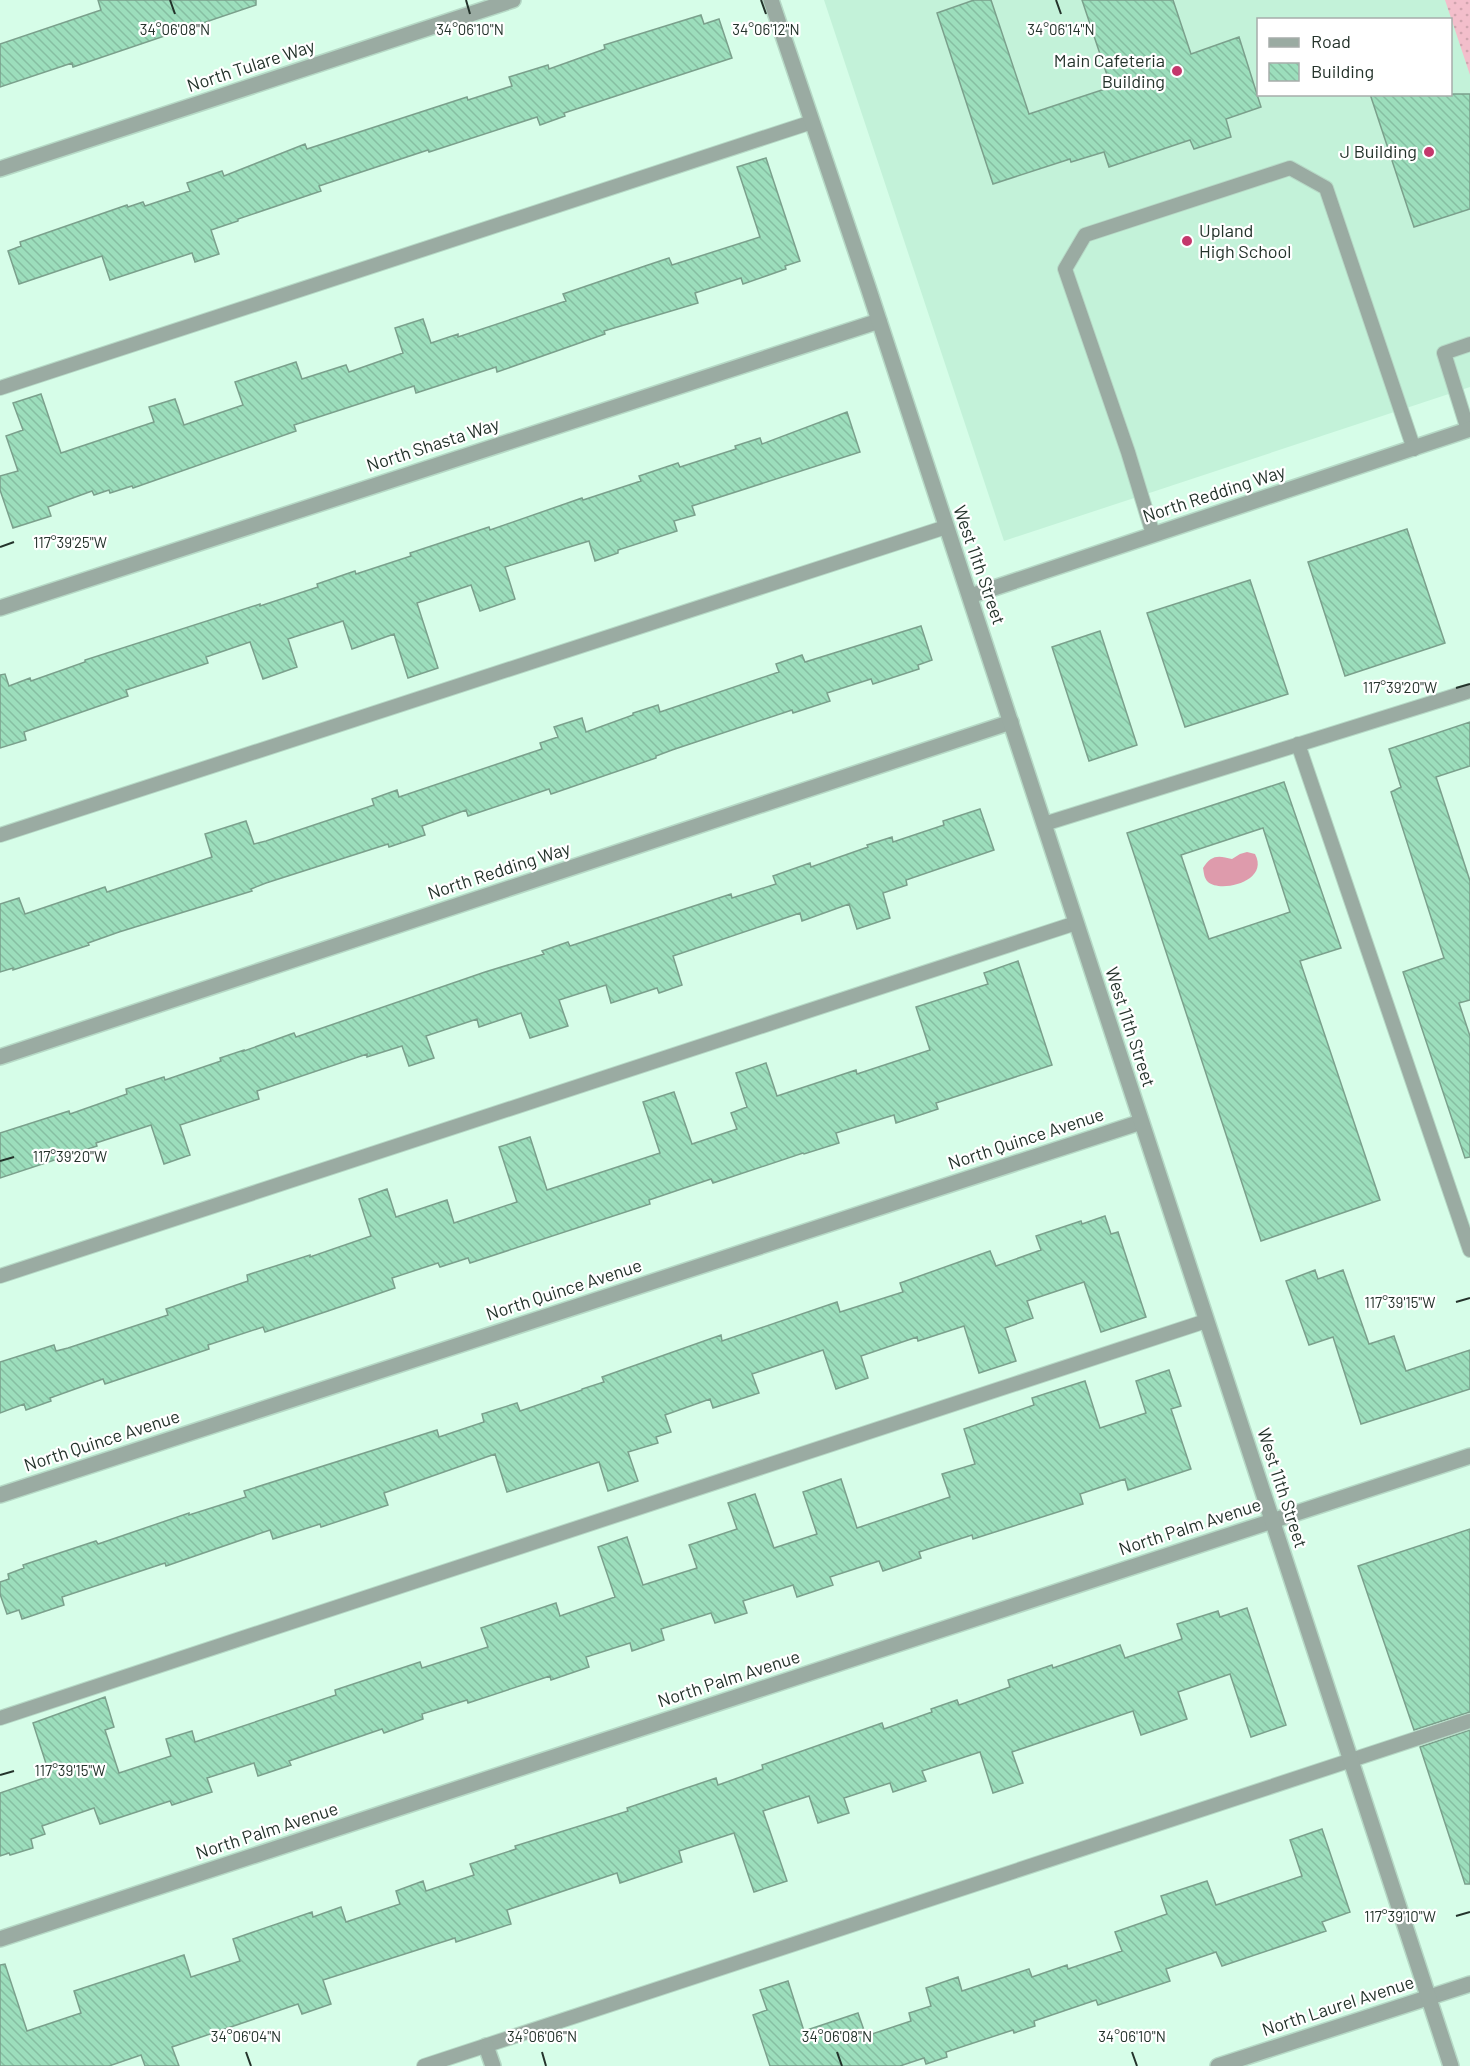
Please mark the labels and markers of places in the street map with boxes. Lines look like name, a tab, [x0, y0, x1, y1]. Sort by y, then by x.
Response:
place label: Main Cafeteria Building	[1054, 49, 1165, 92]
marker: Main Cafeteria Building	[1170, 64, 1184, 78]
place label: J Building	[1340, 140, 1417, 162]
marker: J Building	[1422, 145, 1436, 159]
place label: Upland High School	[1199, 219, 1292, 262]
marker: Upland High School	[1180, 234, 1194, 248]

